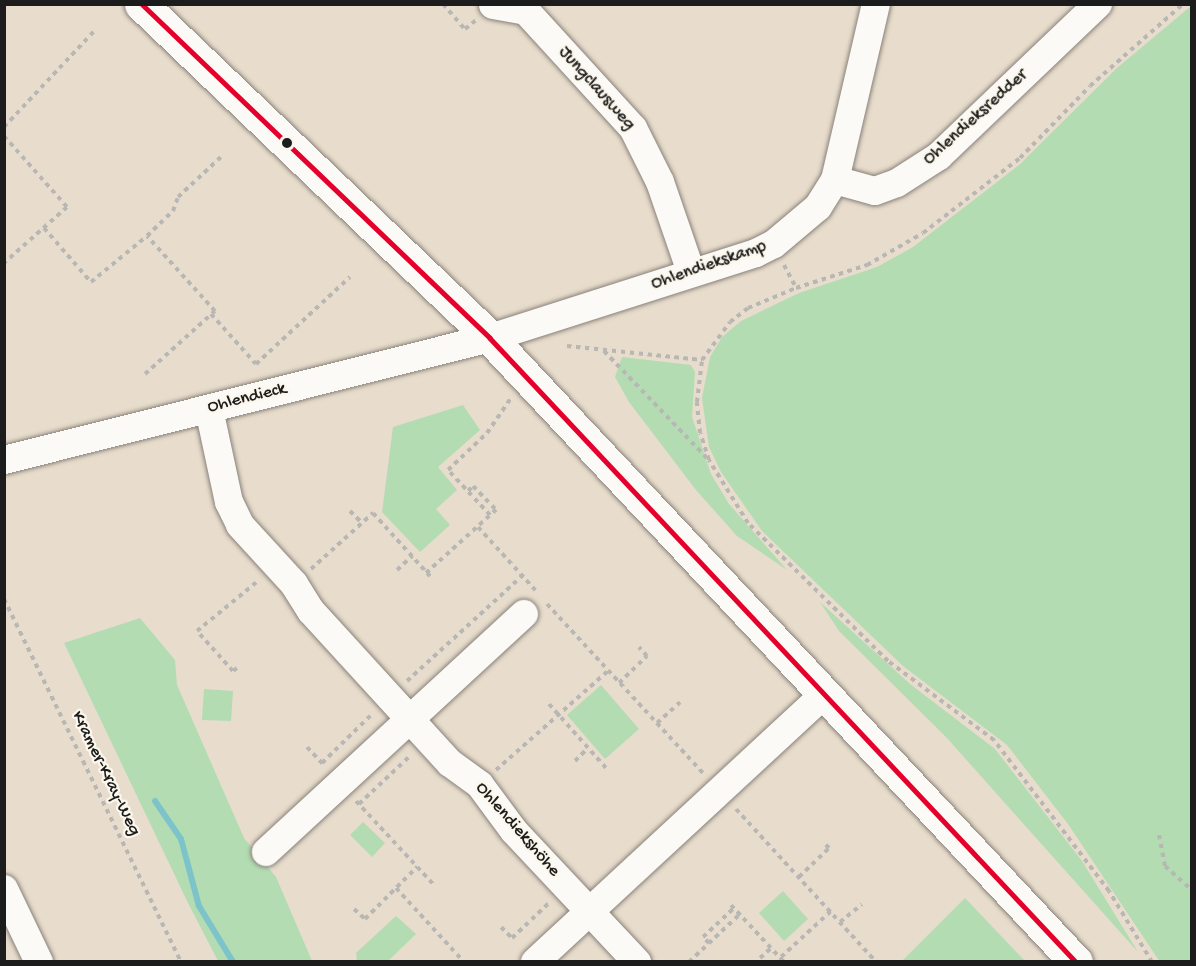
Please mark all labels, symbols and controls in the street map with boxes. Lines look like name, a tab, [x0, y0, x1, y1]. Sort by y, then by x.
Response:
street label: Jungclausweg	[553, 43, 639, 135]
street label: Ohlendieksredder	[919, 65, 1033, 171]
unlabelled marker	[281, 137, 293, 149]
street label: Ohlendiekskamp	[649, 236, 769, 296]
street label: Ohlendieck	[205, 379, 289, 419]
street label: Kramer-Kray-Weg	[65, 708, 145, 840]
street label: Ohlendiekshöhe	[470, 778, 564, 882]

